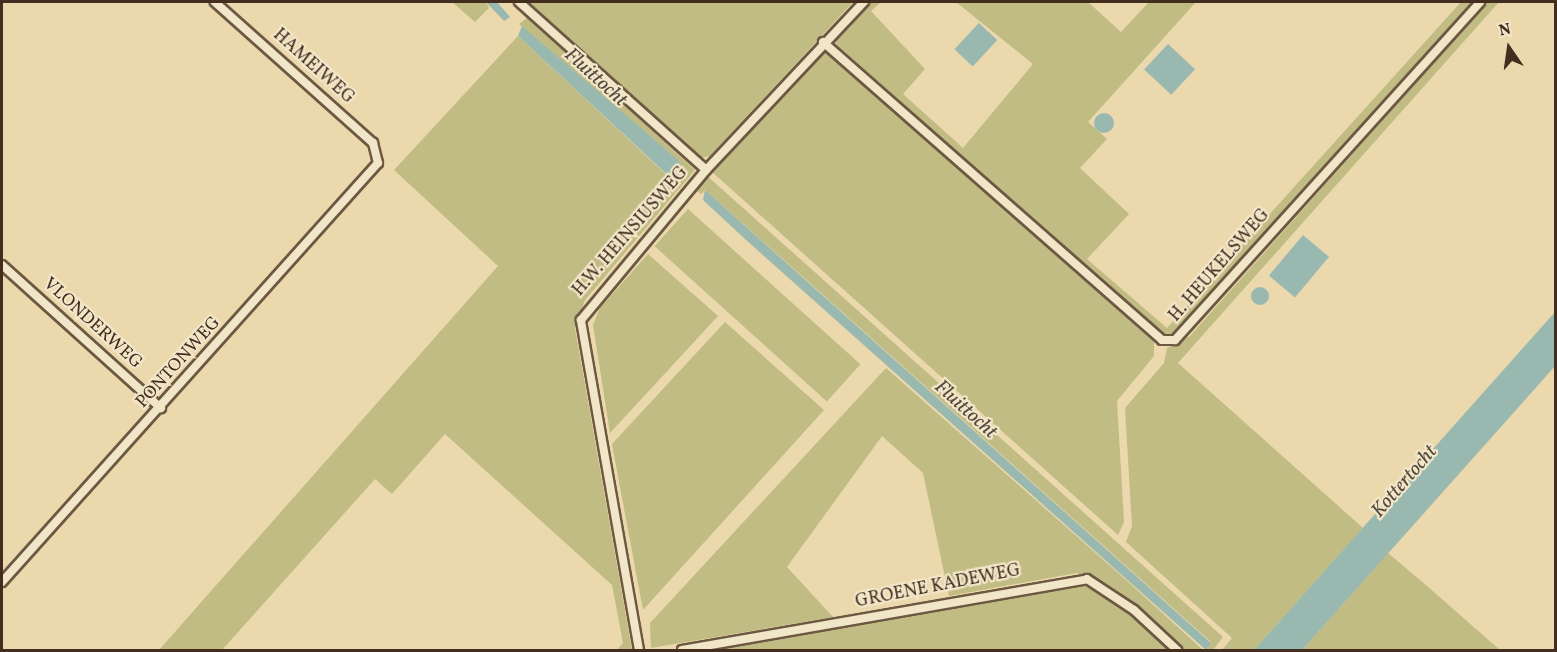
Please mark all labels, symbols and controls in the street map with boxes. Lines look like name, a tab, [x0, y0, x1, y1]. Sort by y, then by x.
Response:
north arrow	[1479, 18, 1539, 78]
text: N	[1497, 18, 1513, 42]
street label: HAMEIWEG	[268, 25, 358, 109]
water label: Fluittocht	[559, 44, 631, 112]
street label: H.W. HEINSIUSWEG	[569, 163, 693, 301]
street label: H. HEUKELSWEG	[1165, 205, 1275, 327]
street label: VLONDERWEG	[38, 274, 146, 374]
street label: PONTONWEG	[132, 313, 226, 413]
water label: Fluittocht	[929, 376, 1001, 444]
water label: Kottertocht	[1367, 441, 1443, 523]
street label: GROENE KADEWEG	[854, 560, 1022, 614]

